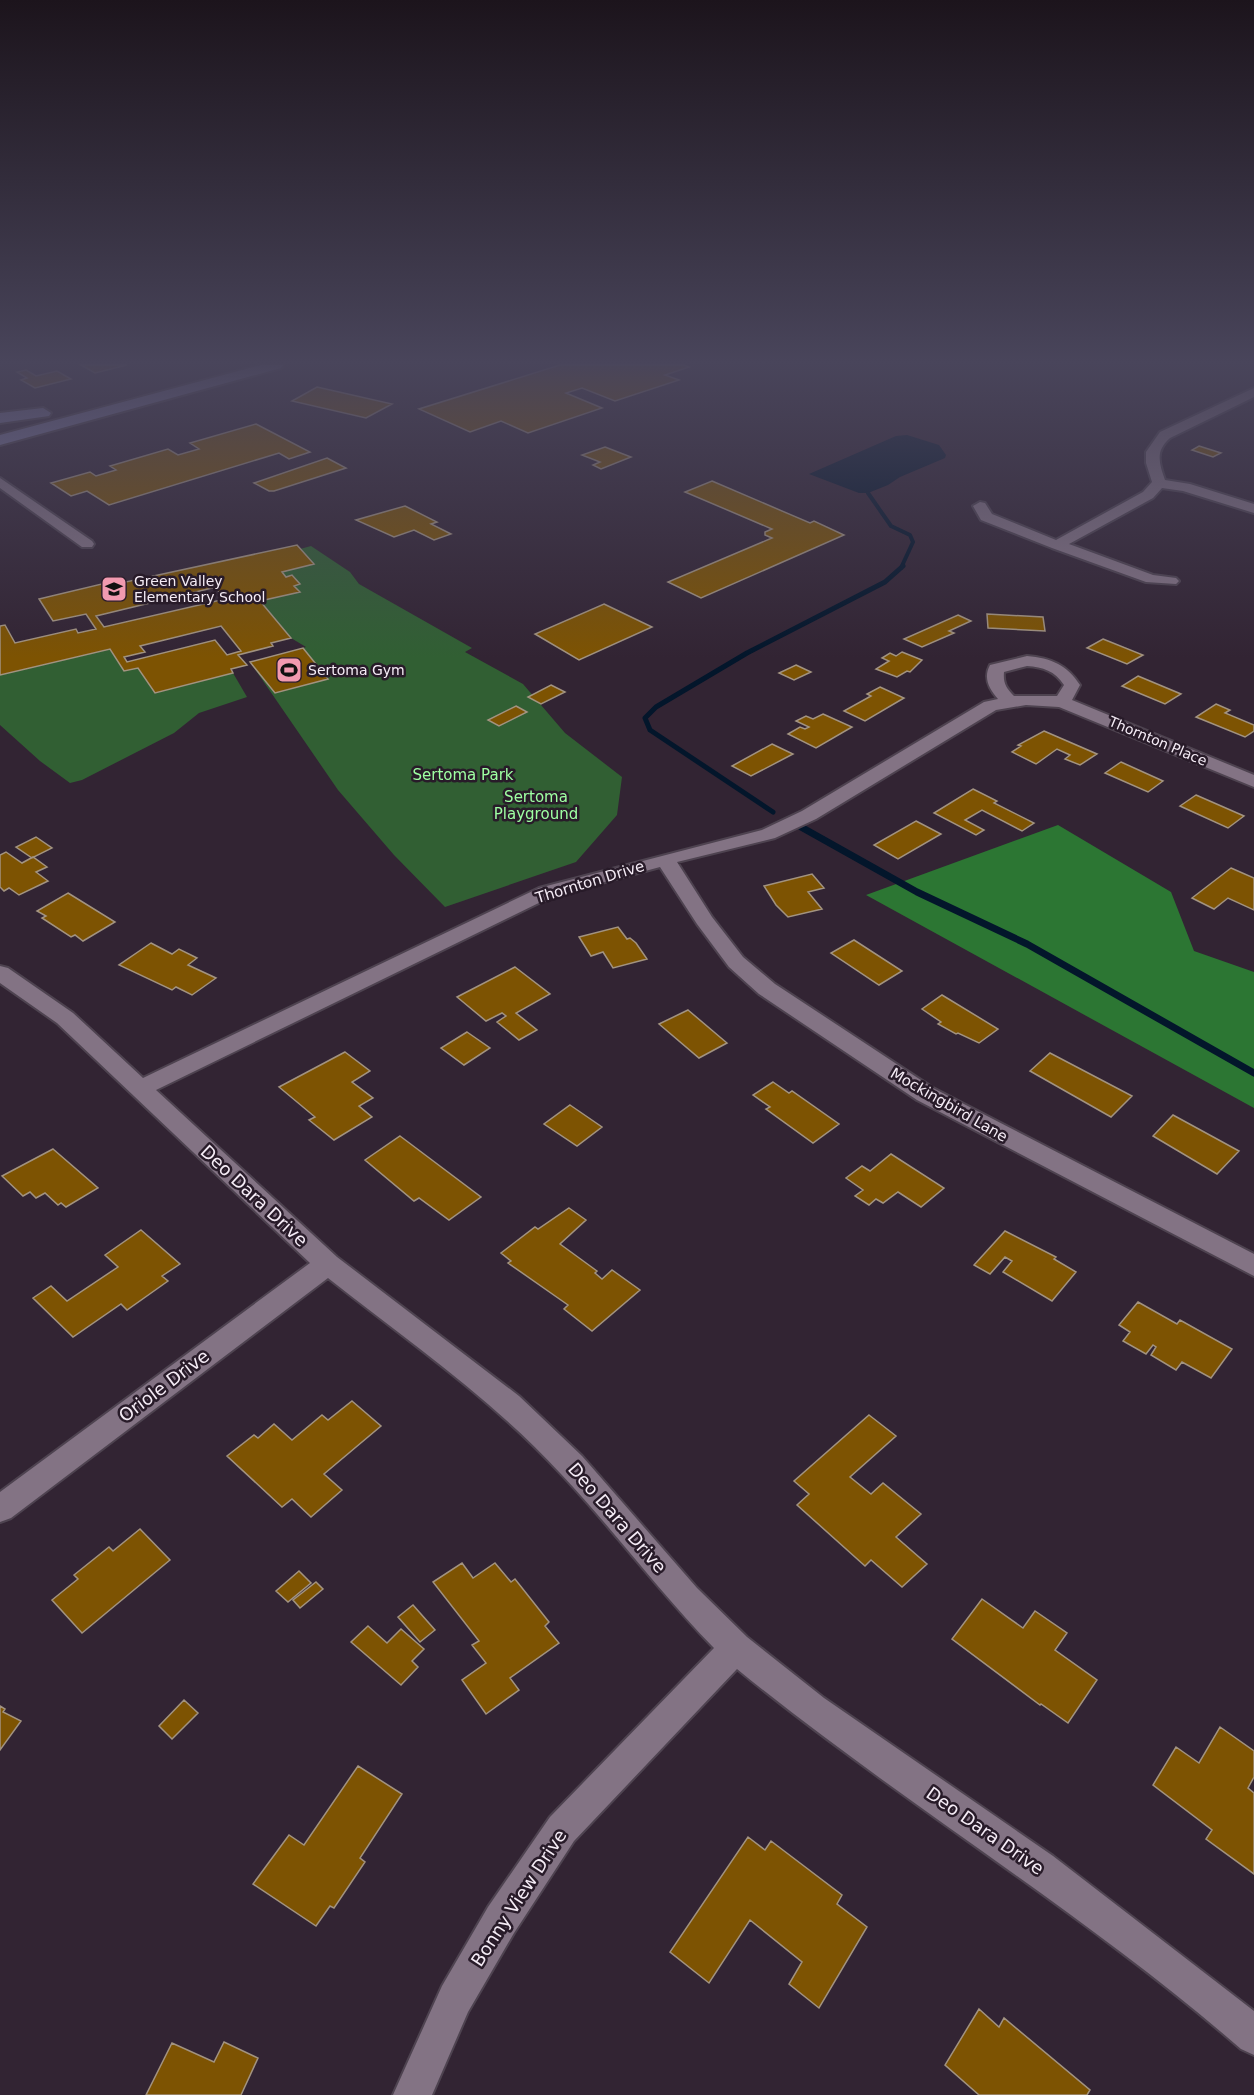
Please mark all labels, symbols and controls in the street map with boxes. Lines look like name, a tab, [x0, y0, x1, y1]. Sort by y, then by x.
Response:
place label: Green Valley Elementary School	[134, 573, 266, 605]
school or university icon: Green Valley Elementary School	[99, 574, 129, 604]
sports icon: Sertoma Gym	[274, 655, 304, 685]
place label: Sertoma Gym	[308, 662, 405, 678]
street label: Thornton Place	[1106, 713, 1209, 769]
park label: Sertoma Park	[413, 766, 514, 784]
park label: Sertoma Playground	[494, 788, 578, 823]
street label: Thornton Drive	[533, 857, 646, 907]
street label: Mockingbird Lane	[887, 1064, 1011, 1146]
street label: Deo Dara Drive	[196, 1141, 312, 1251]
street label: Oriole Drive	[115, 1345, 213, 1426]
street label: Deo Dara Drive	[564, 1458, 671, 1577]
street label: Deo Dara Drive	[922, 1782, 1048, 1879]
street label: Bonny View Drive	[466, 1825, 571, 1970]

